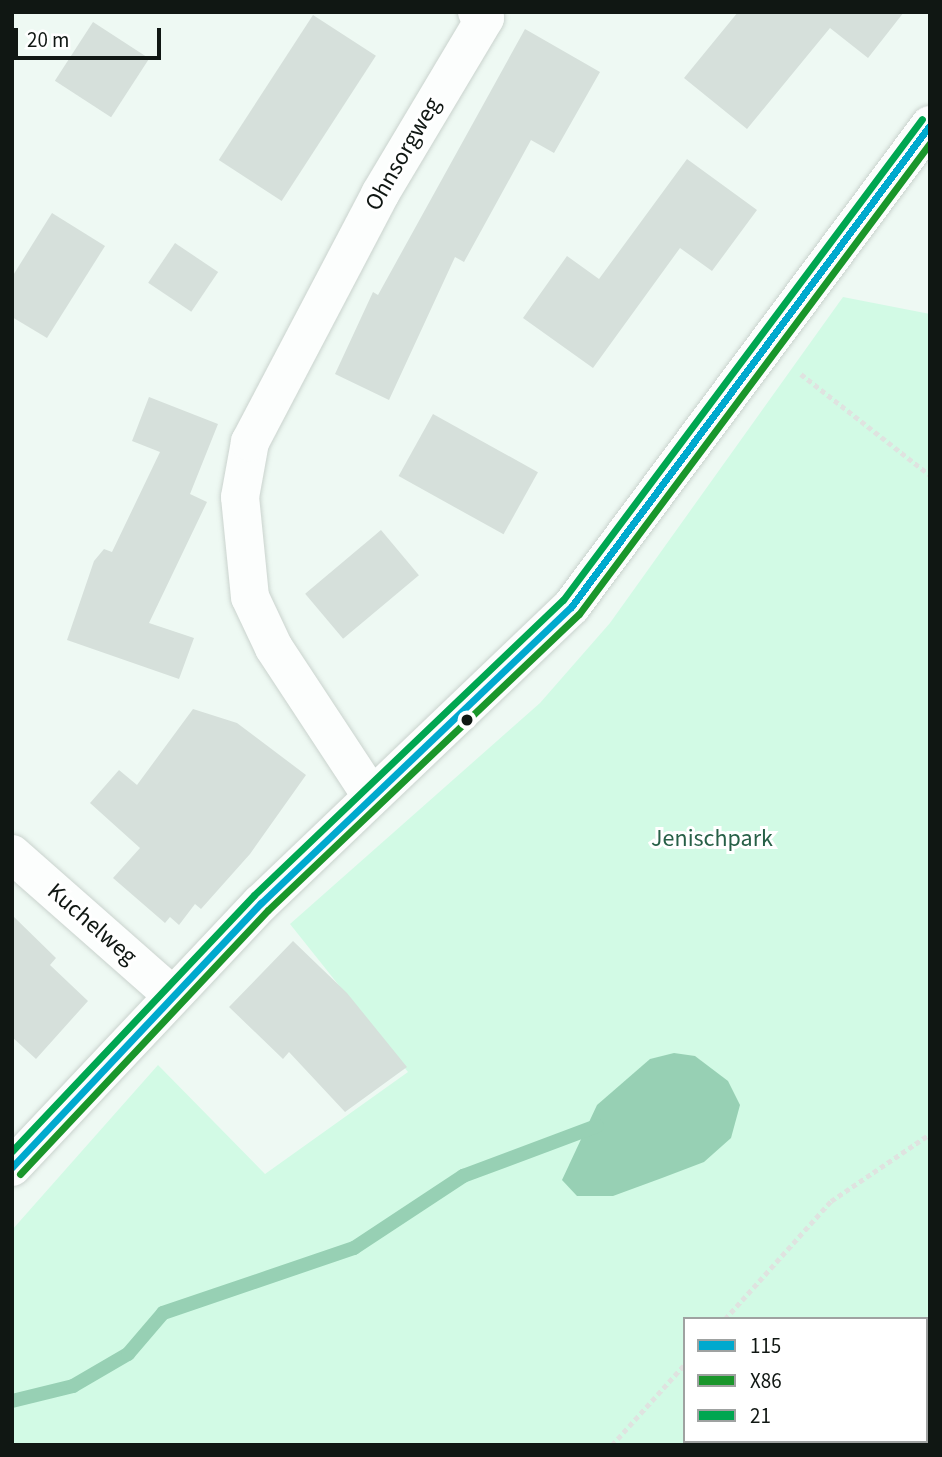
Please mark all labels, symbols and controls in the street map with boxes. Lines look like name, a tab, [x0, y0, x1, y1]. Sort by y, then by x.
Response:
scale bar	[18, 14, 164, 58]
text: 20 m	[27, 25, 69, 55]
street label: Ohnsorgweg	[359, 92, 447, 216]
unlabelled marker	[460, 713, 474, 727]
park label: Jenischpark	[651, 825, 773, 853]
street label: Kuchelweg	[41, 877, 143, 971]
legend	[683, 1317, 928, 1443]
text: 115	[750, 1331, 781, 1361]
text: X86	[750, 1366, 782, 1396]
text: 21	[750, 1401, 771, 1431]

